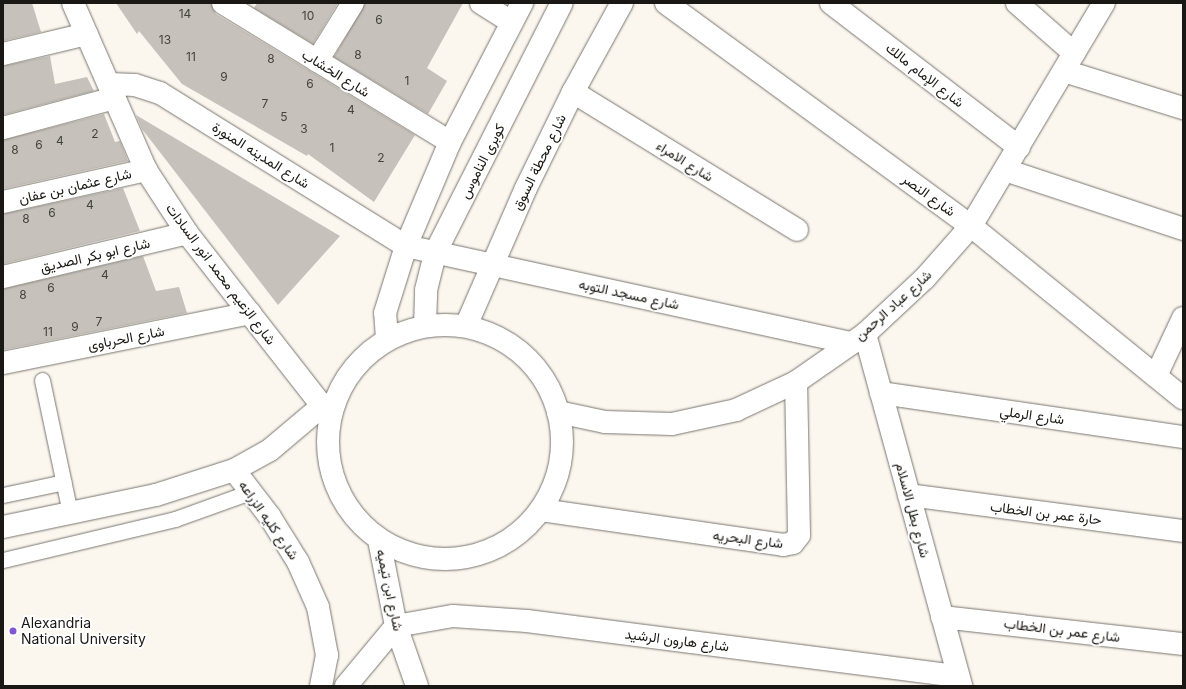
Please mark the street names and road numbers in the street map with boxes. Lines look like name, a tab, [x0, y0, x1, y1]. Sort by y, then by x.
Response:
street label: شارع الإمام مالك	[883, 39, 967, 111]
street label: شارع الخشاب	[299, 46, 373, 100]
street label: شارع محطة السوق	[508, 111, 570, 213]
street label: شارع المدينه المنورة	[209, 118, 313, 192]
street label: كوبرى الناموس	[456, 121, 508, 201]
street label: شارع الامراء	[653, 137, 717, 185]
street label: شارع عثمان بن عفان	[17, 165, 133, 207]
street label: شارع النصر	[899, 170, 959, 220]
street label: شارع الزعيم محمد انور السادات	[162, 200, 280, 348]
street label: شارع ابو بكر الصديق	[38, 234, 152, 276]
street label: شارع عباد الرحمن	[851, 266, 935, 344]
street label: شارع مسجد التوبه	[577, 275, 681, 313]
street label: شارع الحرباوى	[86, 322, 166, 354]
street label: شارع الرملي	[999, 402, 1065, 428]
street label: شارع بطل الاسلام	[892, 460, 934, 560]
street label: شارع كليه الزراعه	[235, 477, 303, 563]
street label: حارة عمر بن الخطاب	[989, 498, 1103, 528]
street label: شارع البحريه	[712, 526, 784, 552]
street label: شارع ابن تيميه	[373, 548, 407, 632]
street label: شارع عمر بن الخطاب	[1003, 615, 1121, 645]
street label: شارع هارون الرشيد	[624, 625, 730, 655]

